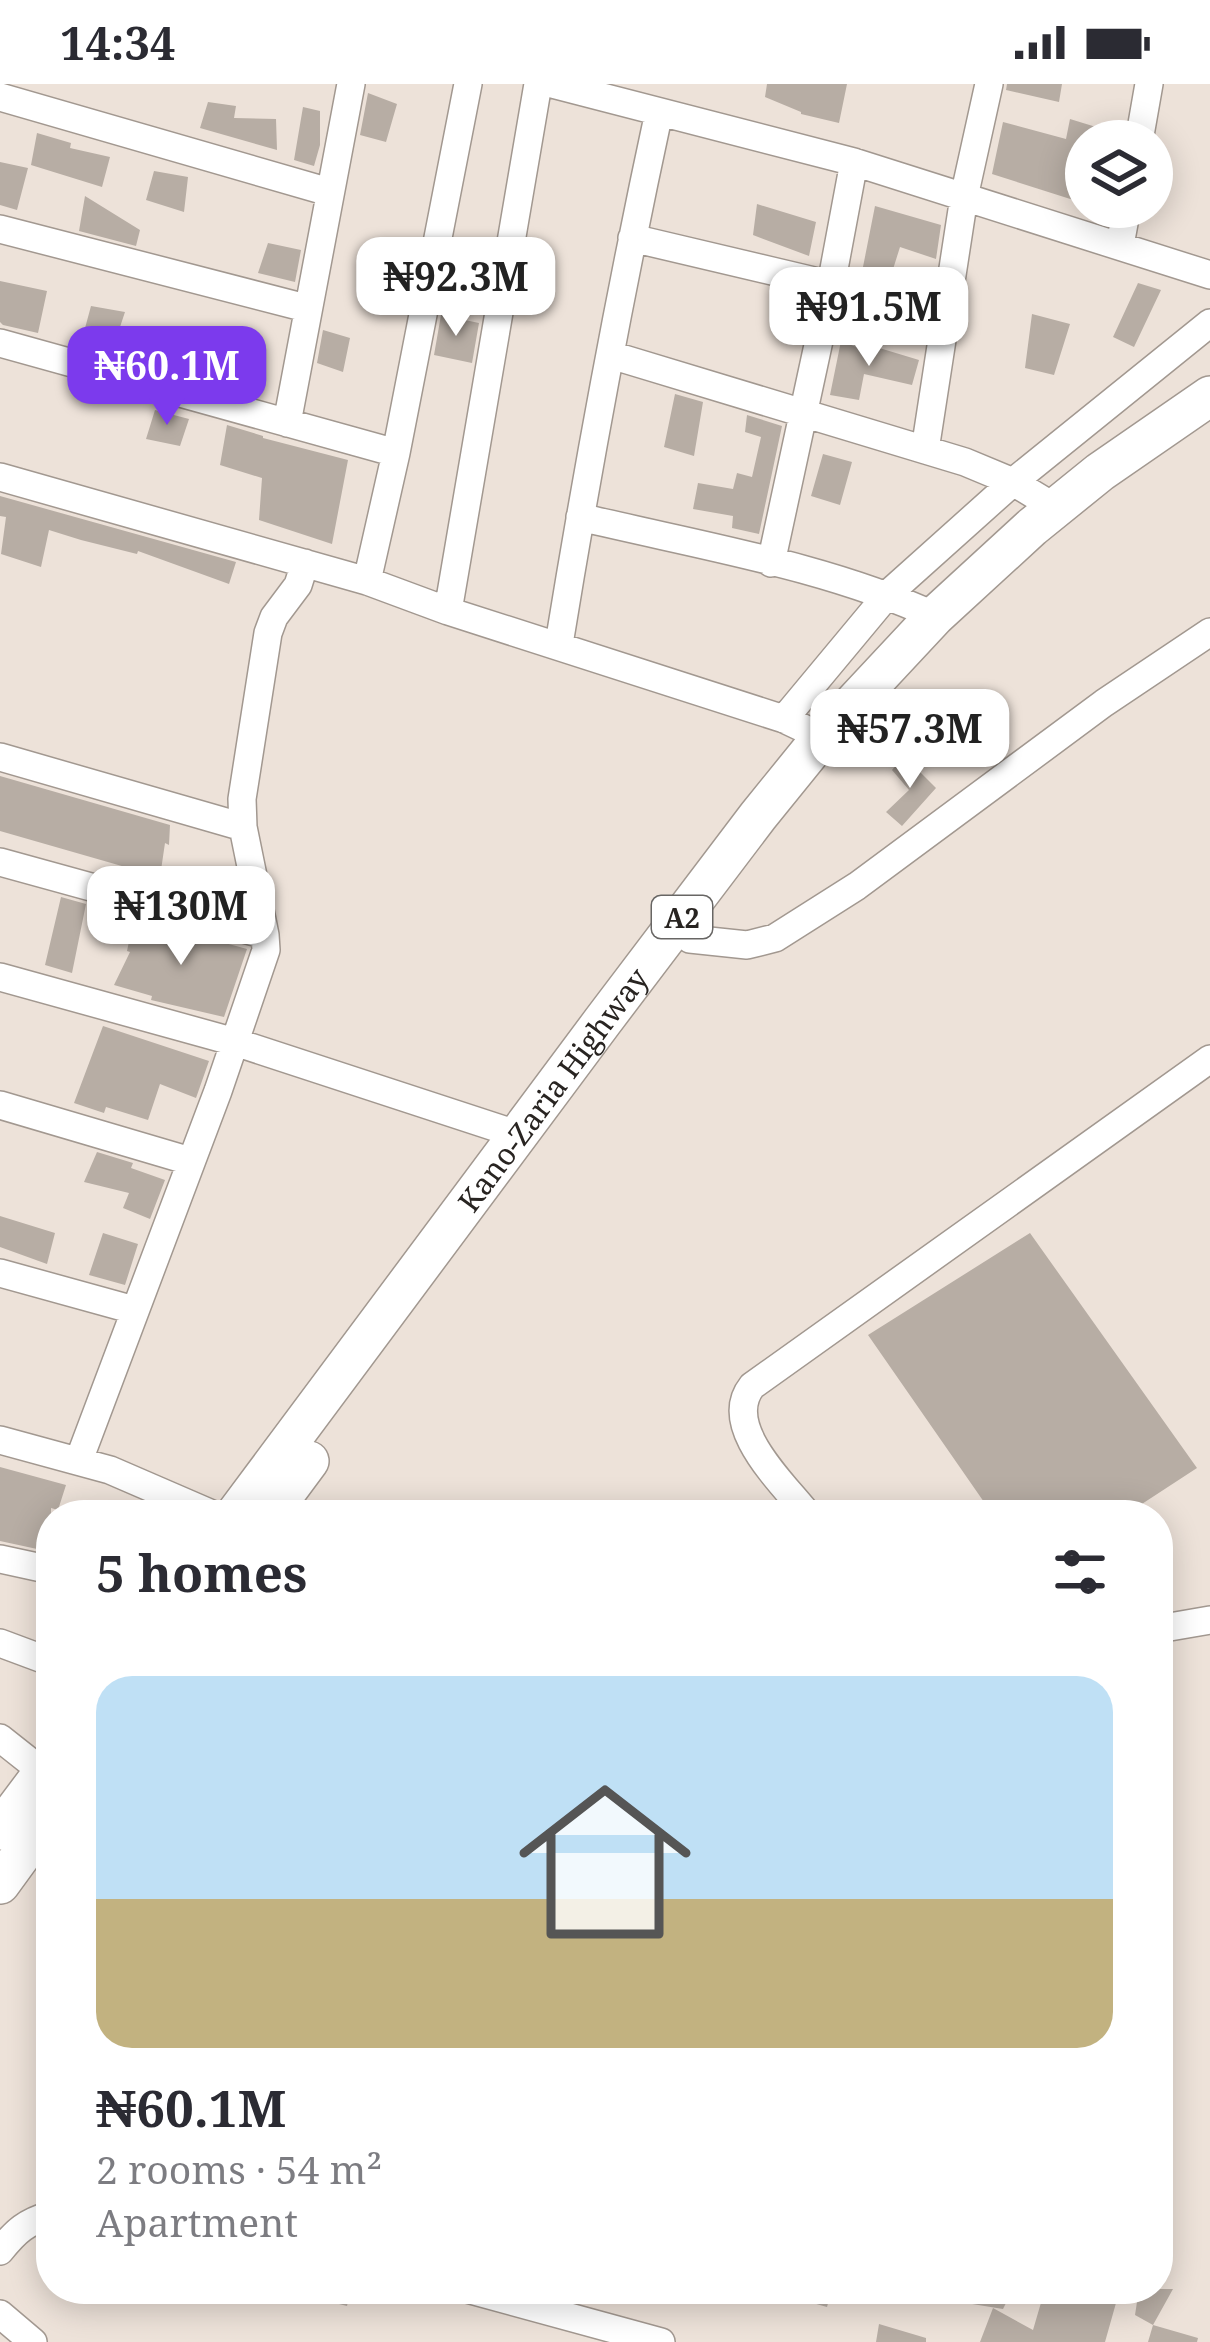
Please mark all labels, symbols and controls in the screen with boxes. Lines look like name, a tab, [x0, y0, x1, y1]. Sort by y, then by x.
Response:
text: 14:34	[60, 12, 175, 73]
map controls	[1065, 120, 1173, 228]
button: layers	[1065, 120, 1173, 228]
pin: ₦92.3M	[358, 237, 554, 339]
text: ₦92.3M	[383, 249, 529, 302]
pin: ₦91.5M	[771, 267, 967, 369]
text: ₦91.5M	[796, 279, 942, 332]
pin: ₦60.1M	[69, 326, 265, 428]
text: ₦60.1M	[94, 338, 240, 391]
pin: ₦57.3M	[812, 689, 1008, 791]
text: ₦57.3M	[837, 701, 983, 754]
pin: ₦130M	[97, 866, 265, 968]
text: ₦130M	[114, 878, 248, 931]
road number: A2	[652, 896, 712, 938]
street label: Kano-Zaria Highway	[448, 959, 657, 1220]
text: 5 homes	[96, 1537, 307, 1607]
icon: filters	[1047, 1539, 1113, 1605]
icon: home	[497, 1754, 713, 1970]
text: ₦60.1M	[96, 2072, 286, 2142]
text: 2 rooms · 54 m²	[96, 2142, 382, 2195]
text: Apartment	[96, 2195, 298, 2248]

